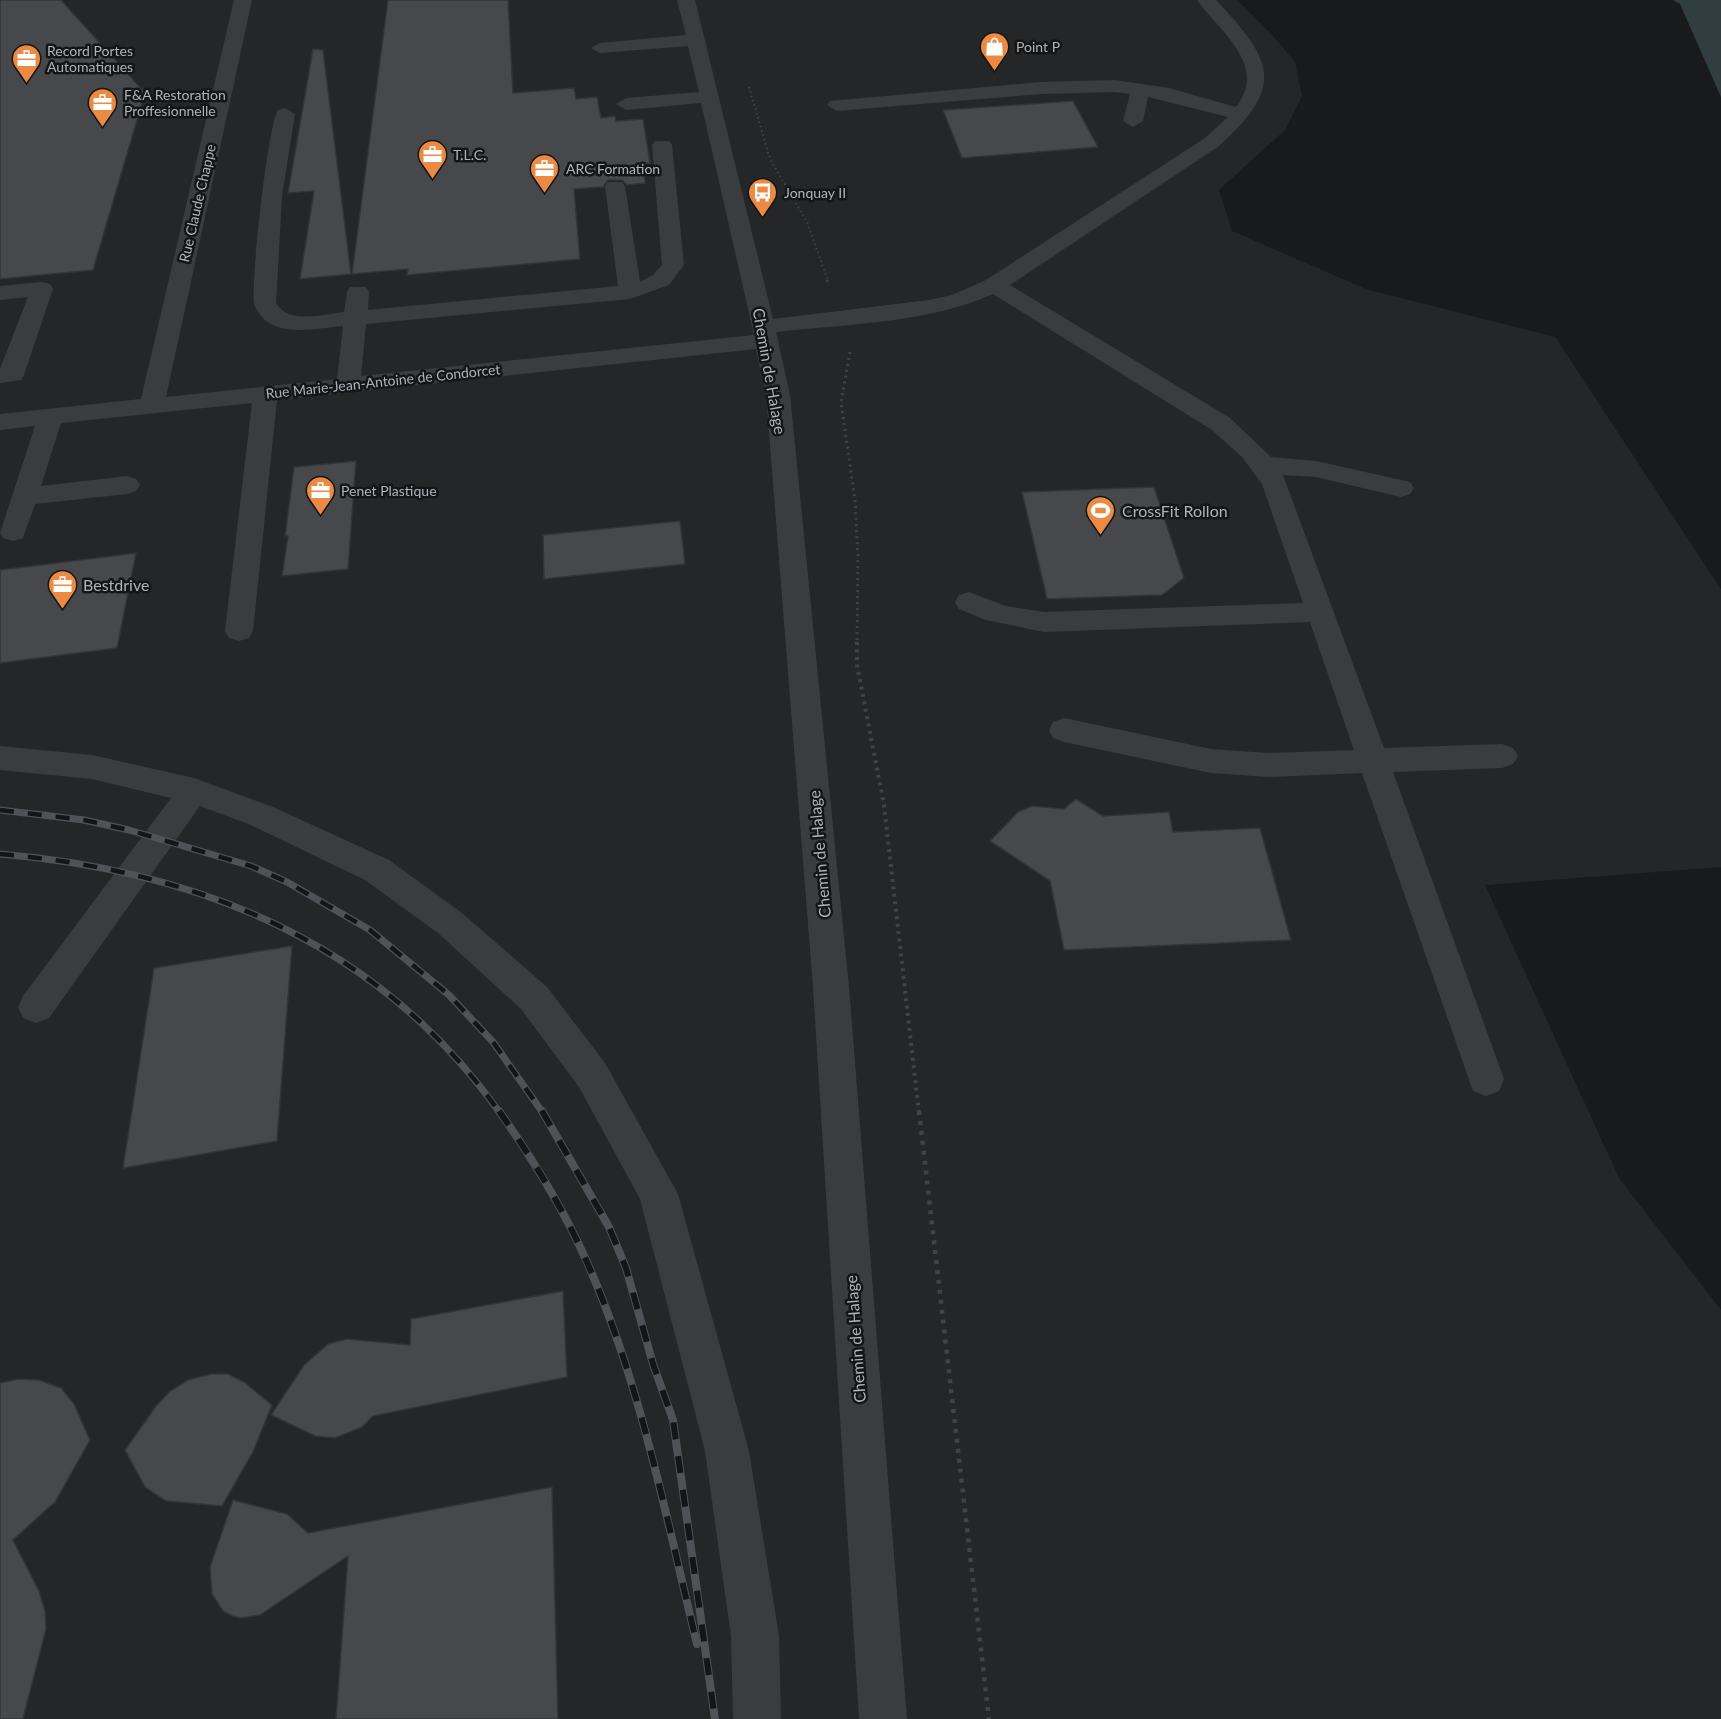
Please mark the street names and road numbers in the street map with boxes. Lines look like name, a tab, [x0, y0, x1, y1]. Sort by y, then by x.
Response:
street label: Rue Claude Chappe	[175, 142, 219, 264]
street label: Chemin de Halage	[750, 306, 790, 436]
street label: Rue Marie-Jean-Antoine de Condorcet	[265, 360, 501, 402]
street label: Chemin de Halage	[804, 789, 834, 919]
street label: Chemin de Halage	[841, 1275, 869, 1403]

